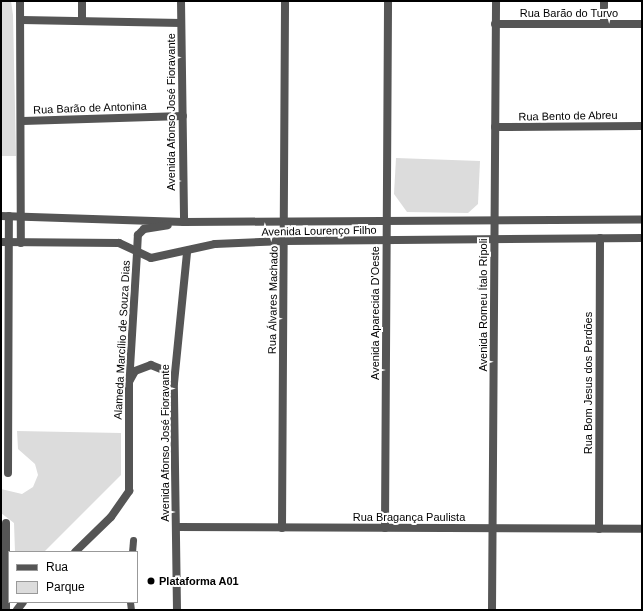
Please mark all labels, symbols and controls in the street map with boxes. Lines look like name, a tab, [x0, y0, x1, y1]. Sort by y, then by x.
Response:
street label: Rua Barão do Turvo	[520, 6, 618, 20]
street label: Avenida Afonso José Fioravante	[164, 33, 178, 191]
street label: Rua Barão de Antonina	[33, 99, 147, 117]
street label: Rua Bento de Abreu	[518, 109, 618, 123]
street label: Avenida Lourenço Filho	[261, 223, 377, 239]
street label: Avenida Romeu Ítalo Rípoli	[476, 238, 490, 372]
street label: Rua Álvares Machado	[265, 246, 281, 354]
street label: Avenida Aparecida D'Oeste	[368, 246, 382, 380]
street label: Alameda Marcílio de Souza Dias	[111, 260, 133, 420]
street label: Rua Bom Jesus dos Perdões	[581, 312, 595, 454]
street label: Avenida Afonso José Fioravante	[158, 364, 172, 522]
street label: Rua Bragança Paulista	[353, 510, 465, 524]
legend	[8, 551, 138, 603]
text: Rua	[46, 560, 68, 574]
place label: Plataforma A01	[159, 574, 239, 588]
marker: Plataforma A01	[146, 576, 156, 586]
text: Parque	[46, 580, 85, 594]

